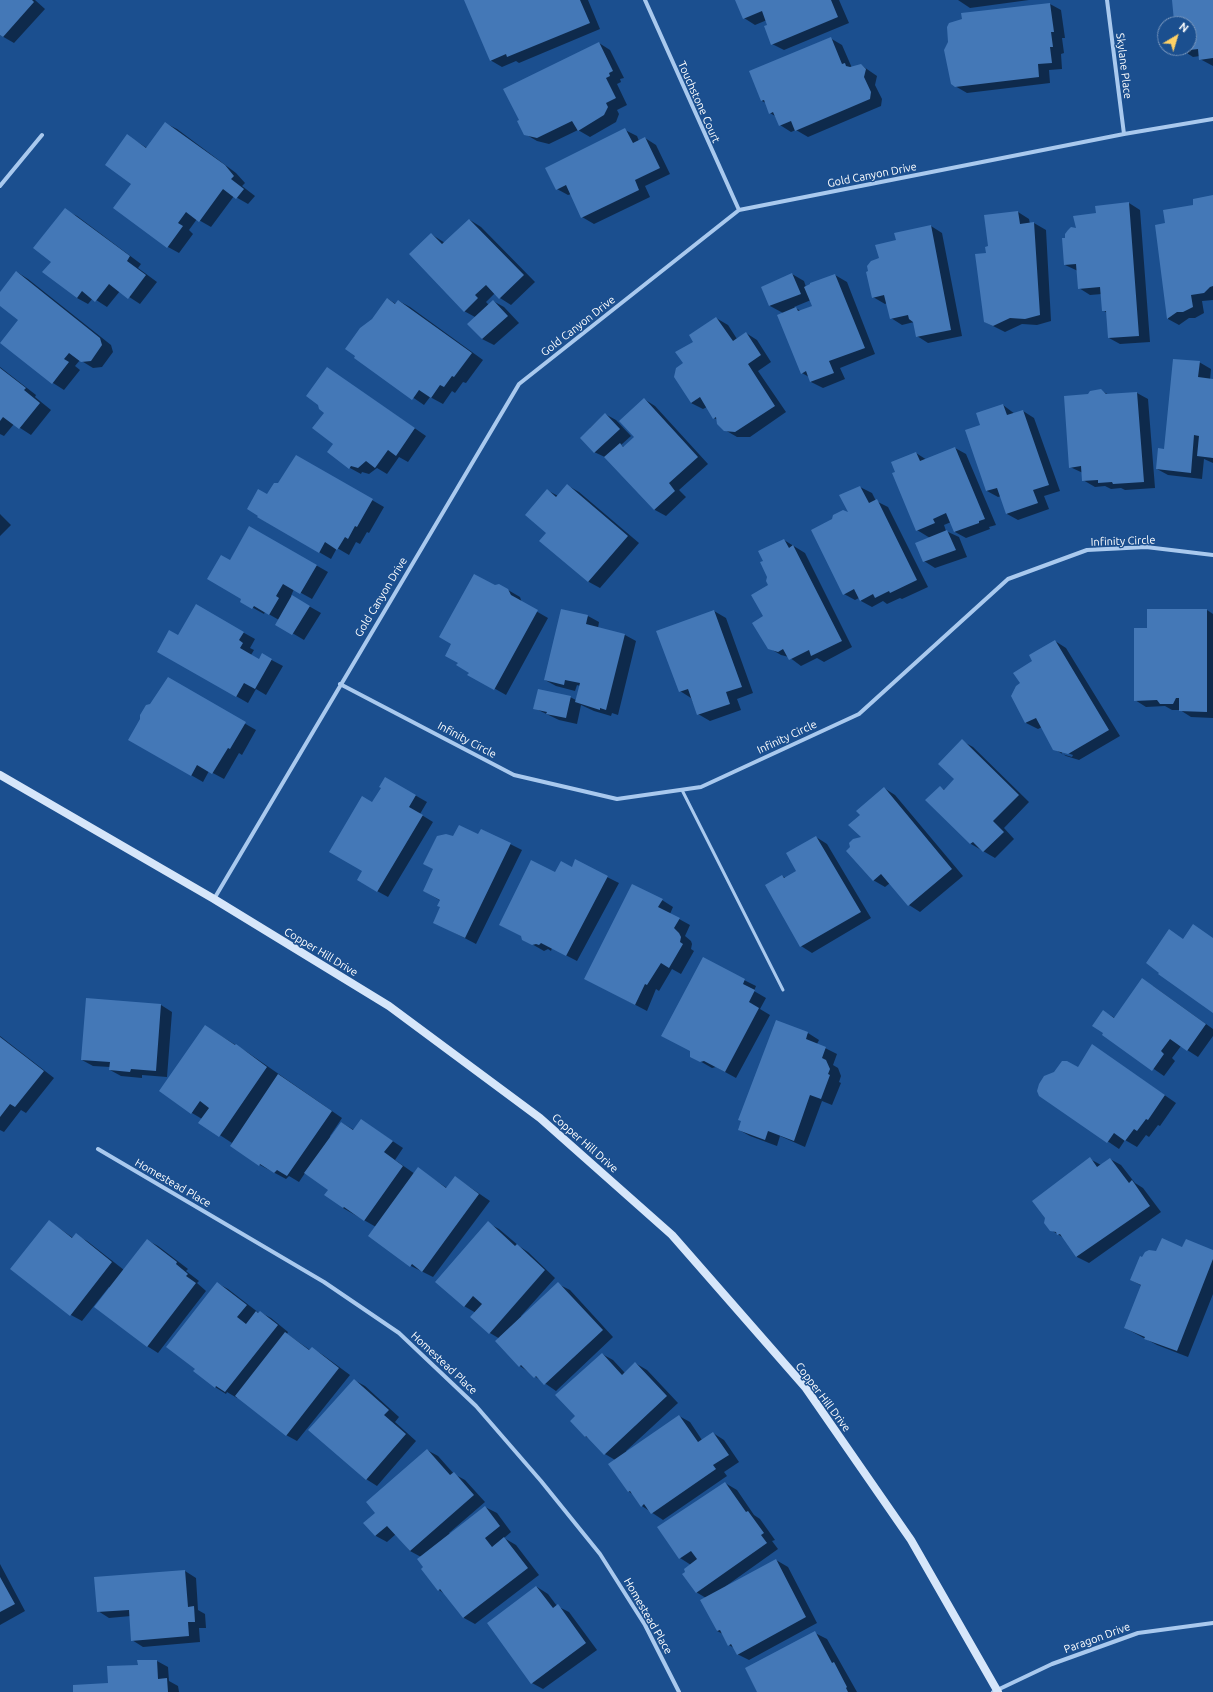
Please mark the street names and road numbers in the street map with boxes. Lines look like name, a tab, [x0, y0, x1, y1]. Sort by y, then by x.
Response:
street label: Skylane Place	[1113, 32, 1135, 100]
street label: Touchstone Court	[675, 59, 723, 145]
street label: Gold Canyon Drive	[826, 160, 918, 190]
street label: Gold Canyon Drive	[538, 293, 618, 359]
street label: Infinity Circle	[1090, 533, 1156, 549]
street label: Gold Canyon Drive	[352, 555, 410, 639]
street label: Infinity Circle	[755, 717, 819, 757]
street label: Infinity Circle	[435, 719, 499, 761]
street label: Copper Hill Drive	[282, 925, 360, 979]
street label: Copper Hill Drive	[549, 1111, 621, 1175]
street label: Homestead Place	[133, 1156, 213, 1210]
street label: Homestead Place	[408, 1329, 480, 1397]
street label: Copper Hill Drive	[793, 1360, 853, 1434]
street label: Homestead Place	[621, 1576, 675, 1656]
street label: Paragon Drive	[1062, 1620, 1132, 1656]

